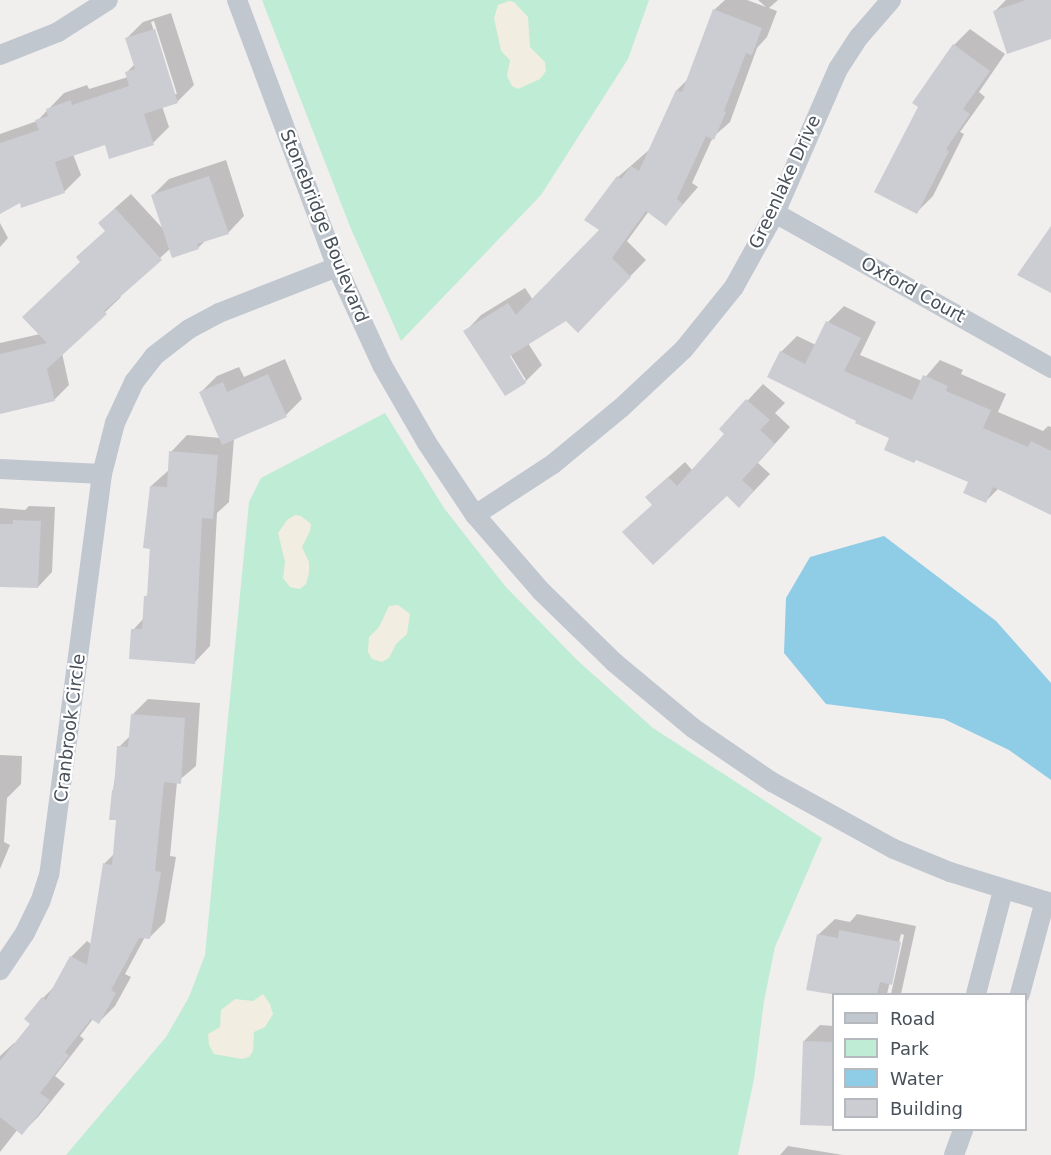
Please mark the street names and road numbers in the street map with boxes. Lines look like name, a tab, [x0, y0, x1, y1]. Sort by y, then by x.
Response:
street label: Greenlake Drive	[745, 112, 825, 252]
street label: Stonebridge Boulevard	[275, 126, 373, 326]
street label: Oxford Court	[857, 252, 969, 328]
street label: Cranbrook Circle	[50, 652, 90, 804]

